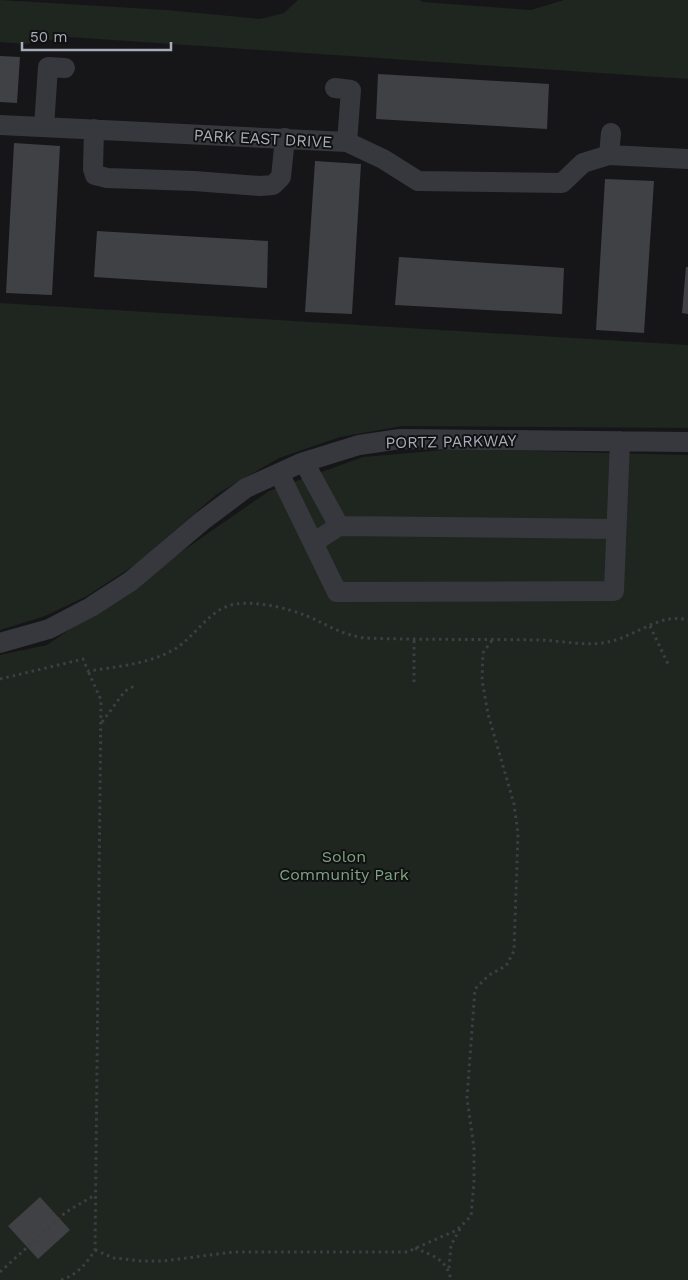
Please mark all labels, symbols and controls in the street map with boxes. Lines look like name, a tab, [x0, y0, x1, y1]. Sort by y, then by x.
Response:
scale bar	[22, 20, 171, 52]
text: 50 m	[30, 28, 67, 46]
street label: PARK EAST DRIVE	[193, 125, 333, 152]
street label: PORTZ PARKWAY	[385, 431, 517, 452]
park label: Solon Community Park	[279, 847, 409, 884]

